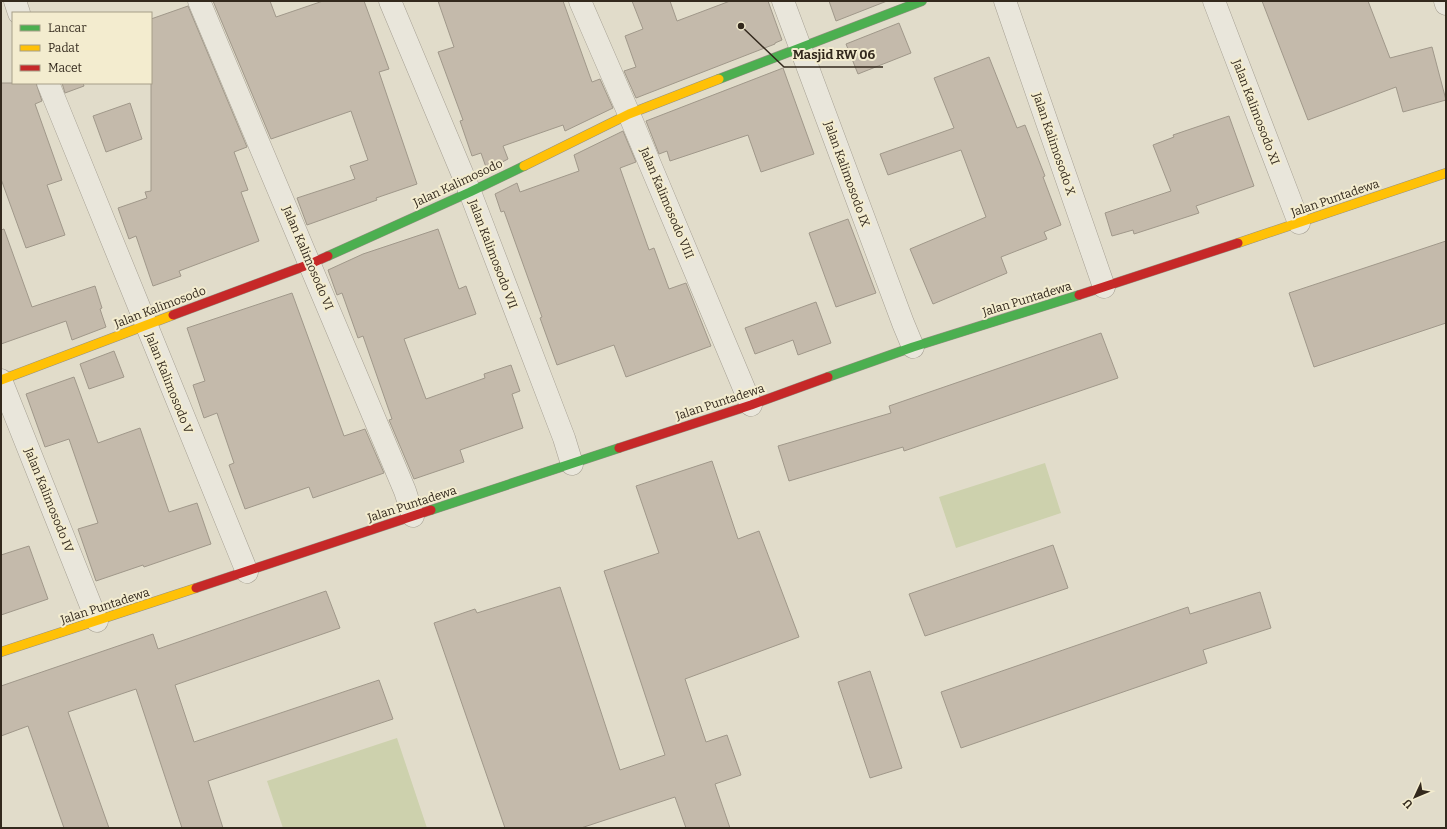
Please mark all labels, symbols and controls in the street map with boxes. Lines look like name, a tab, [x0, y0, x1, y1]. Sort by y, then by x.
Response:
legend	[12, 12, 152, 84]
text: Lancar	[48, 21, 87, 35]
text: Padat	[48, 41, 80, 55]
callout: Masjid RW 06	[784, 42, 883, 67]
text: Masjid RW 06	[793, 47, 876, 63]
street label: Jalan Kalimosodo XI	[1229, 57, 1282, 166]
text: Macet	[48, 61, 83, 75]
street label: Jalan Kalimosodo X	[1030, 90, 1078, 198]
street label: Jalan Kalimosodo IX	[821, 118, 873, 229]
street label: Jalan Kalimosodo VIII	[637, 144, 697, 261]
street label: Jalan Kalimosodo	[410, 156, 505, 210]
street label: Jalan Puntadewa	[1288, 176, 1381, 220]
street label: Jalan Kalimosodo VII	[465, 197, 520, 310]
street label: Jalan Kalimosodo VI	[279, 203, 336, 312]
street label: Jalan Puntadewa	[980, 279, 1074, 319]
street label: Jalan Kalimosodo	[111, 283, 208, 331]
street label: Jalan Kalimosodo V	[142, 330, 196, 436]
street label: Jalan Puntadewa	[673, 381, 766, 423]
street label: Jalan Kalimosodo IV	[21, 445, 77, 555]
street label: Jalan Puntadewa	[365, 483, 458, 525]
street label: Jalan Puntadewa	[58, 585, 151, 627]
north arrow	[1395, 777, 1435, 817]
text: U	[1401, 796, 1416, 811]

